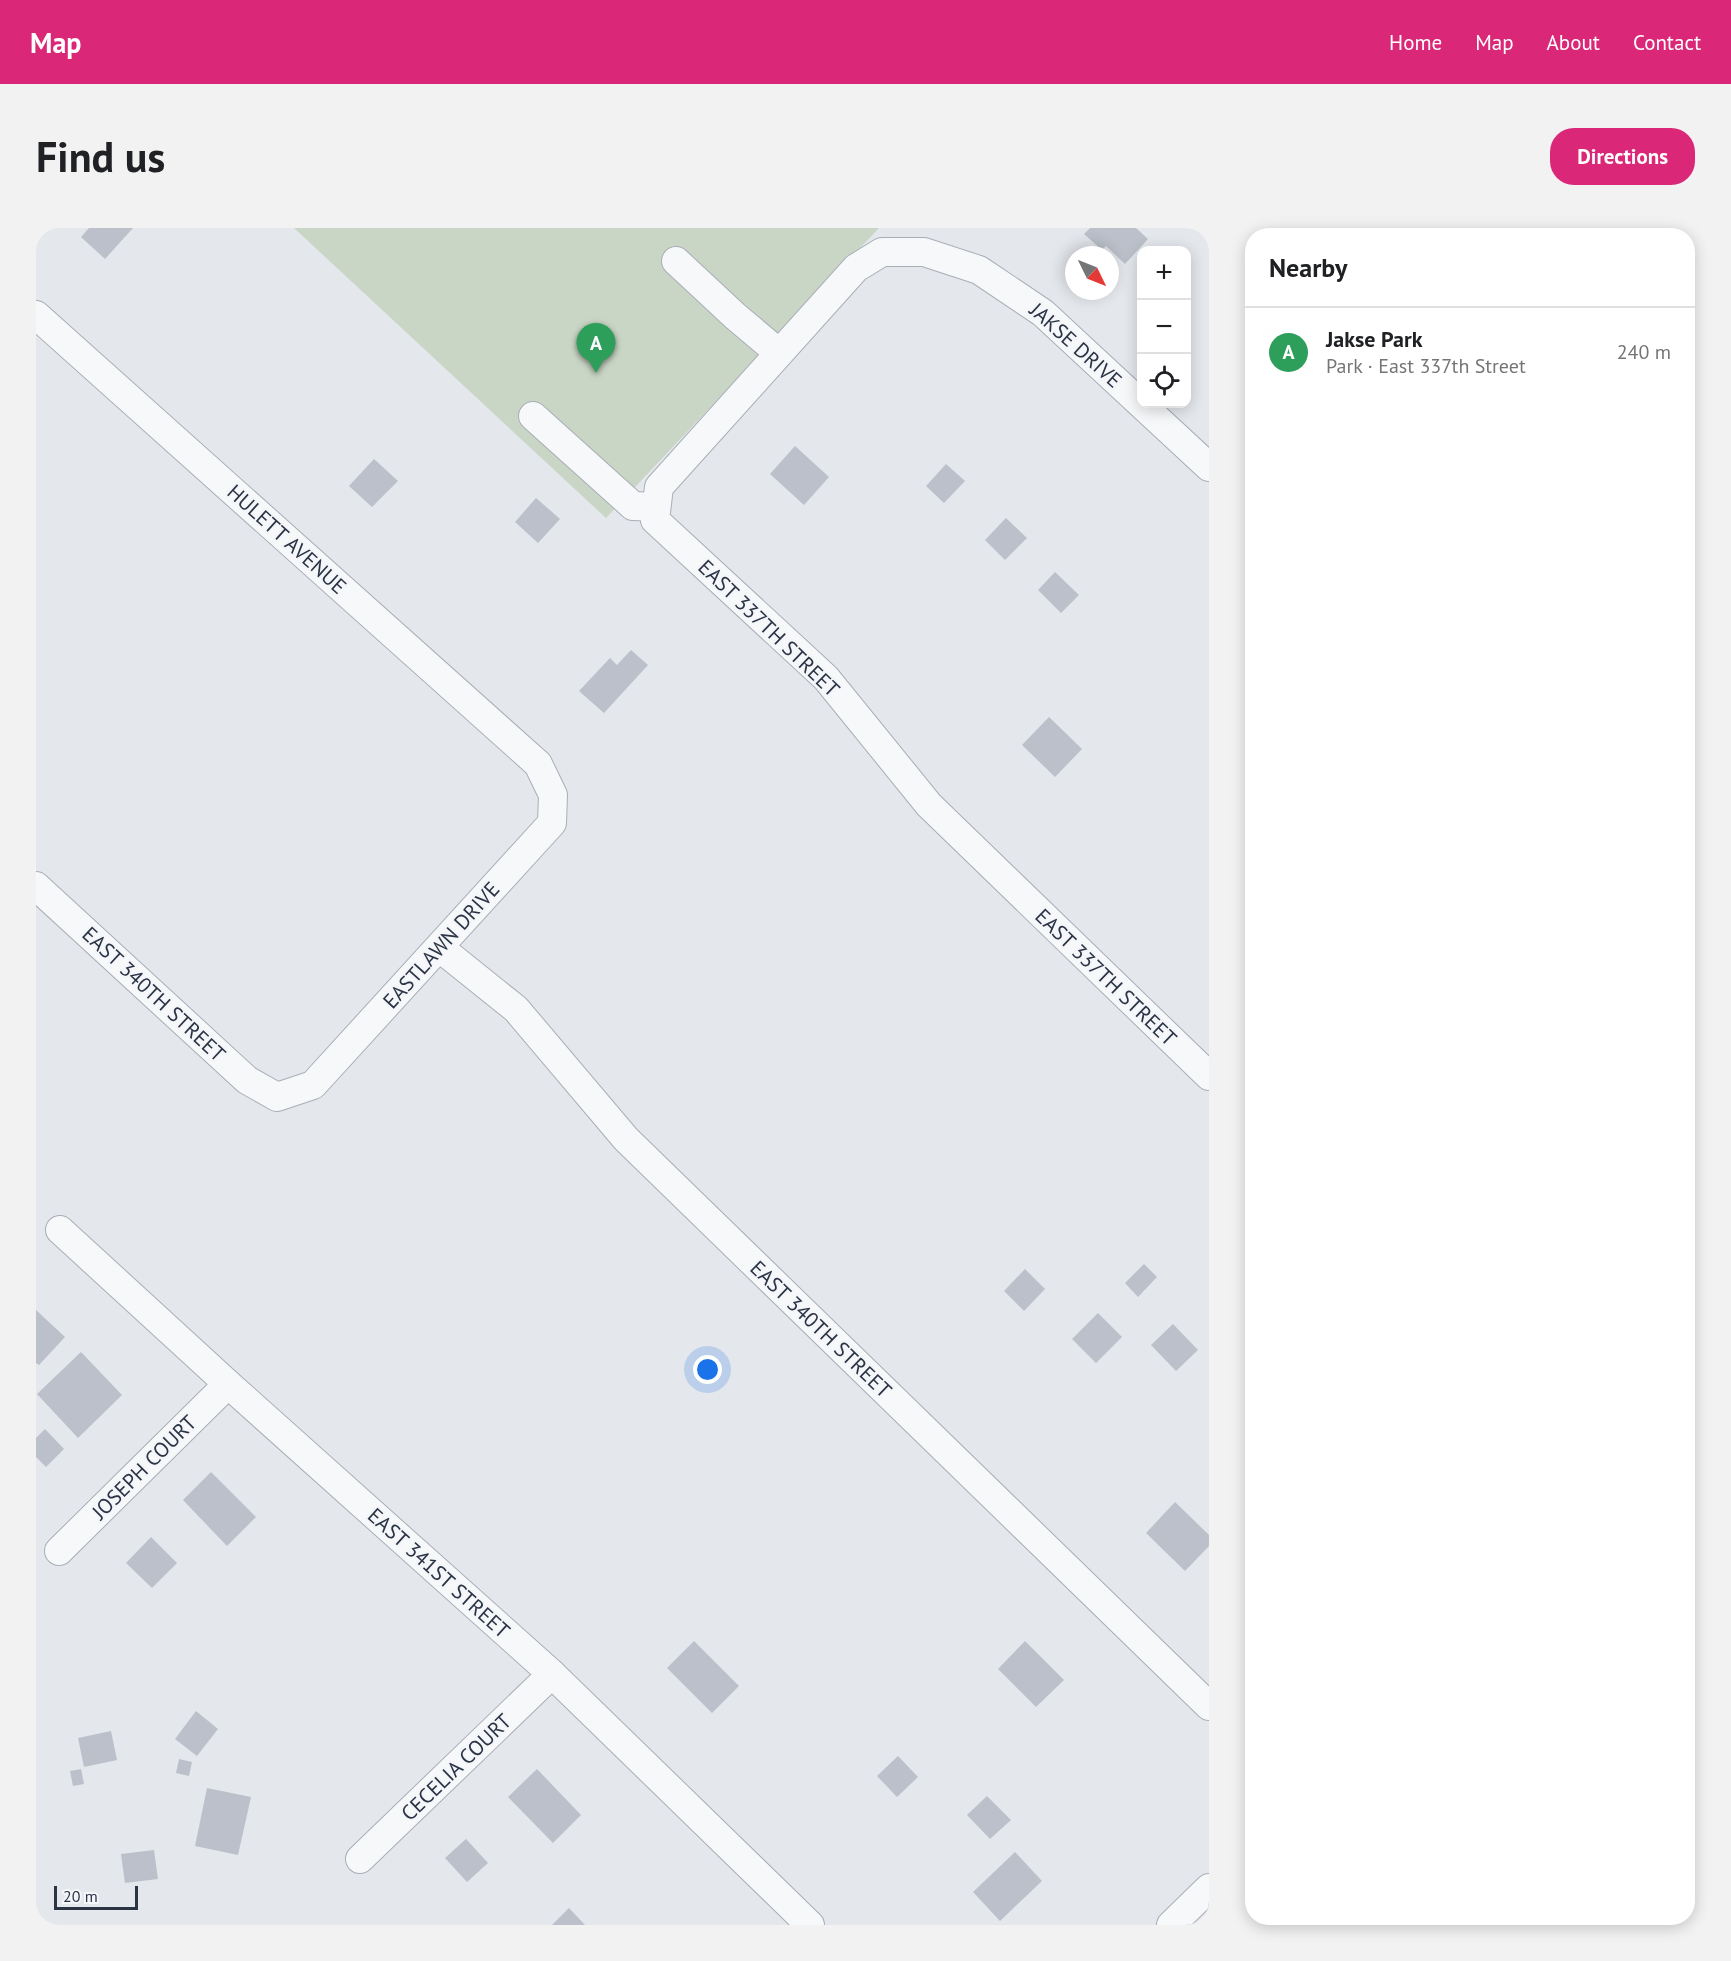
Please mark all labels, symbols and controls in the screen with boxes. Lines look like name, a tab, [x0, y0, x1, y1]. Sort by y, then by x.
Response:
text: Map	[30, 24, 81, 61]
text: Home	[1389, 29, 1442, 56]
text: Map	[1475, 29, 1514, 56]
text: About	[1547, 29, 1600, 56]
text: Contact	[1633, 29, 1701, 56]
button: Directions	[1550, 128, 1695, 185]
text: Find us	[36, 129, 165, 184]
north arrow	[1065, 246, 1119, 300]
map controls	[1137, 246, 1191, 408]
button: +	[1137, 246, 1191, 300]
text: Nearby	[1269, 251, 1347, 284]
street label: JAKSE DRIVE	[1024, 296, 1128, 393]
button: −	[1137, 300, 1191, 354]
pin: A	[576, 324, 616, 373]
text: Jakse Park	[1326, 325, 1422, 353]
text: A	[1282, 339, 1295, 365]
text: 240 m	[1617, 339, 1671, 365]
text: Park · East 337th Street	[1326, 353, 1526, 379]
button: locate	[1137, 354, 1191, 408]
street label: HULETT AVENUE	[222, 478, 352, 600]
street label: EAST 337TH STREET	[693, 554, 846, 703]
street label: EASTLAWN DRIVE	[377, 876, 505, 1014]
street label: EAST 337TH STREET	[1030, 903, 1183, 1052]
street label: EAST 340TH STREET	[77, 921, 232, 1068]
street label: EAST 340TH STREET	[745, 1255, 898, 1404]
your location	[693, 1355, 722, 1384]
street label: JOSEPH COURT	[85, 1409, 202, 1526]
street label: EAST 341ST STREET	[362, 1502, 516, 1644]
street label: CECELIA COURT	[395, 1707, 517, 1826]
scale bar	[54, 1883, 138, 1910]
text: 20 m	[63, 1886, 98, 1906]

